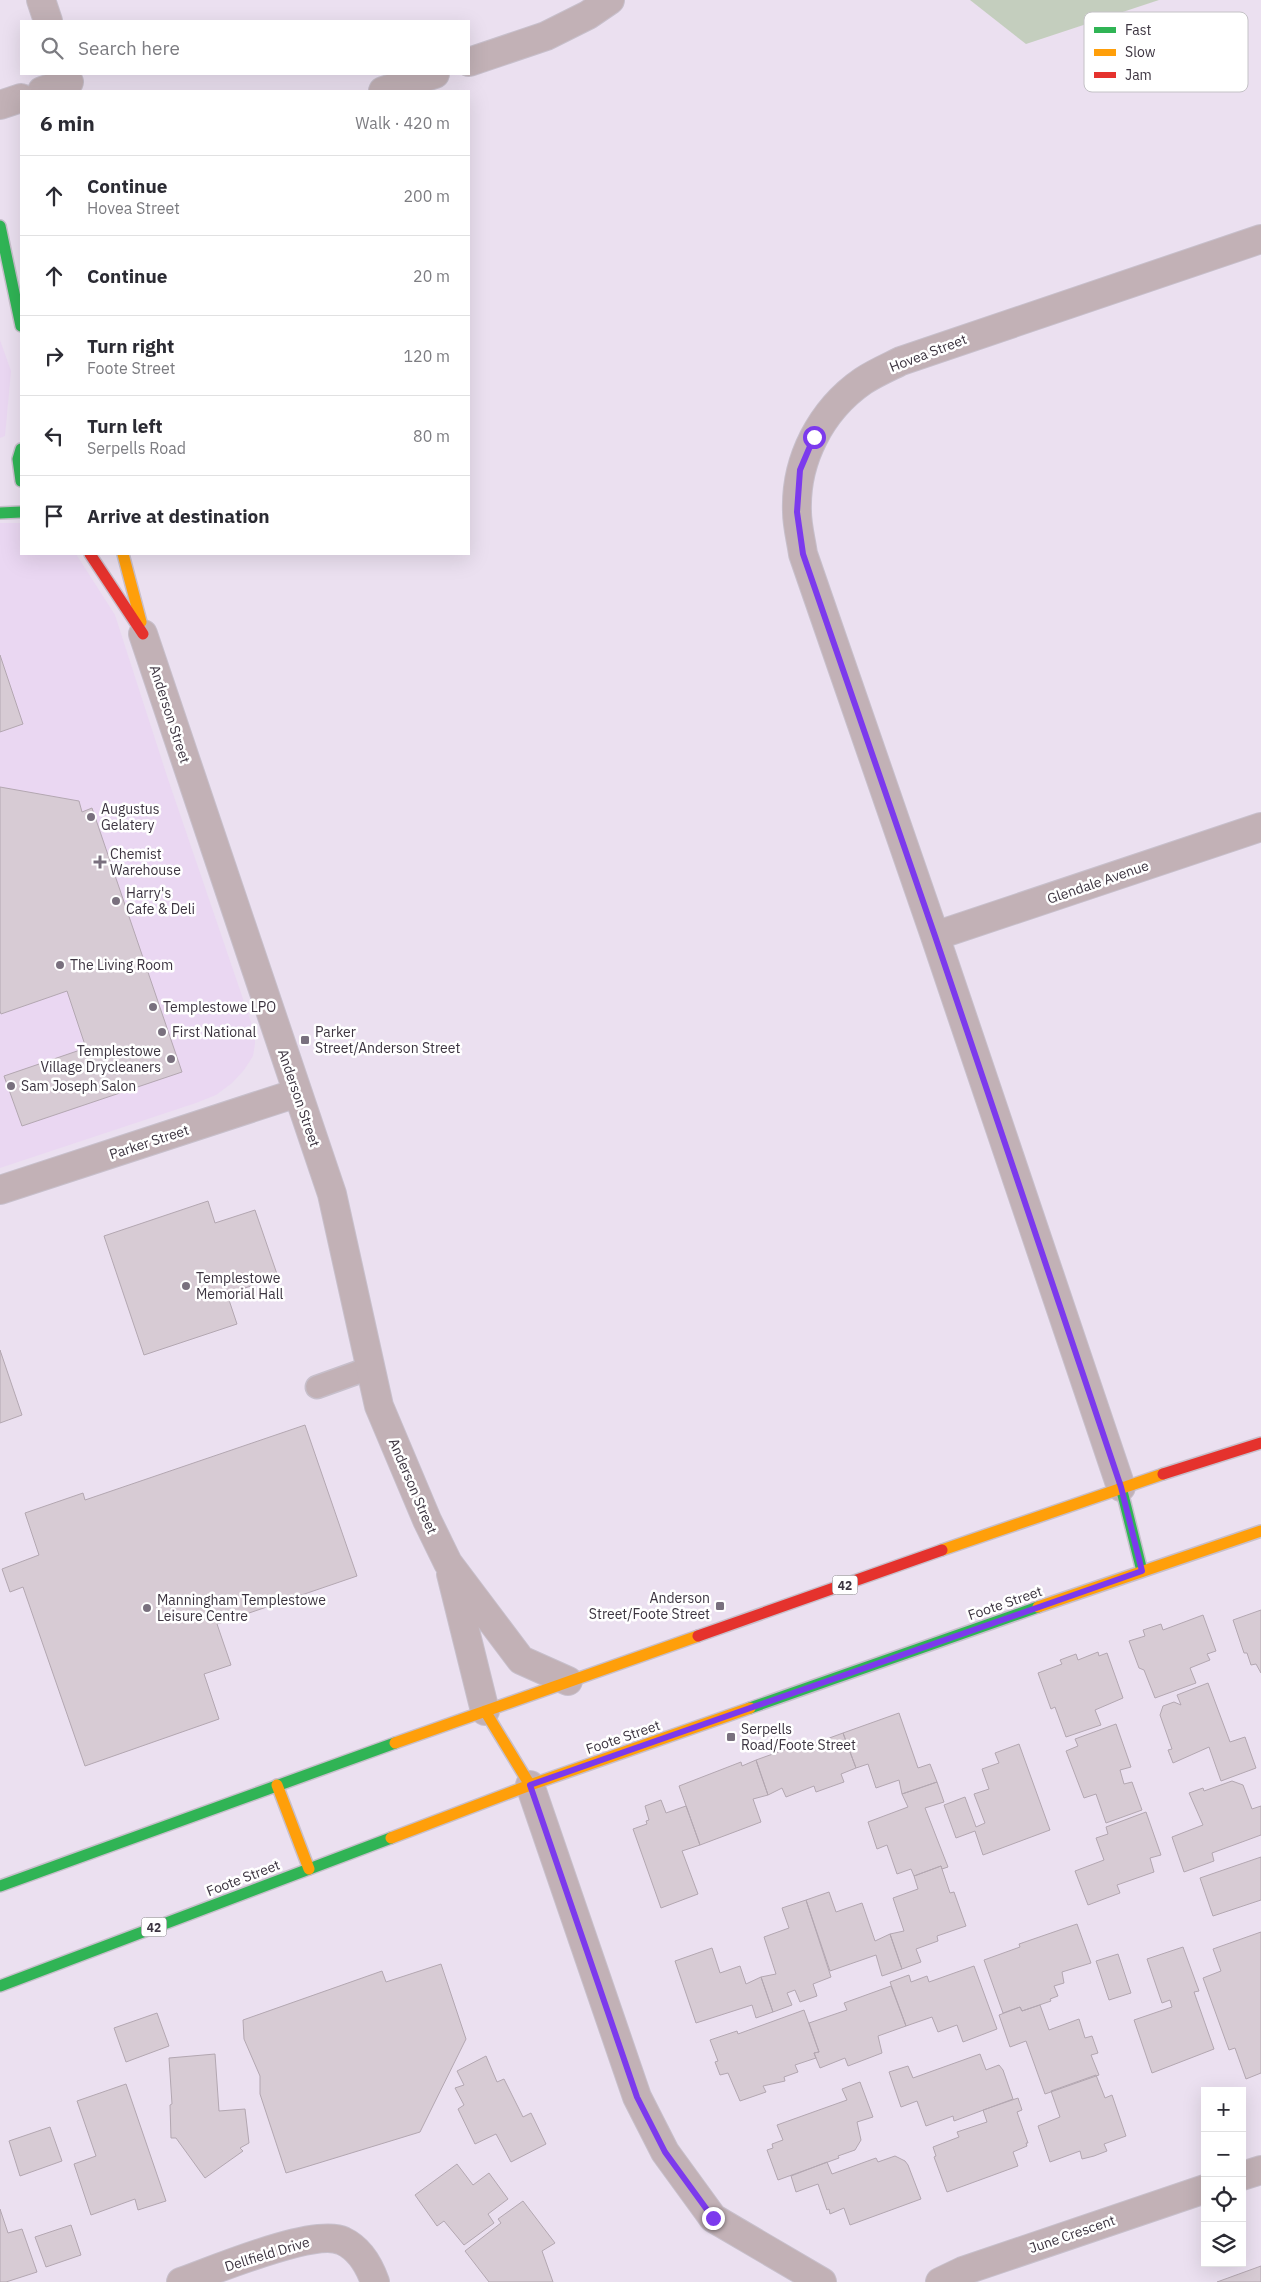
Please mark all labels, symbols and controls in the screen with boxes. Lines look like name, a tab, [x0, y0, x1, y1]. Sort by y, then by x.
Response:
legend	[1084, 12, 1248, 92]
search box	[20, 20, 470, 75]
text: Fast	[1125, 21, 1151, 39]
icon: search	[38, 34, 66, 62]
text: Search here	[78, 36, 180, 60]
text: Slow	[1125, 43, 1156, 61]
text: Jam	[1125, 66, 1152, 84]
text: 6 min	[40, 109, 95, 137]
text: Walk · 420 m	[355, 113, 450, 133]
text: Continue	[87, 174, 167, 198]
icon: ahead	[40, 182, 68, 210]
text: 200 m	[403, 186, 450, 206]
text: Hovea Street	[87, 198, 180, 218]
icon: ahead	[40, 262, 68, 290]
text: Continue	[87, 264, 167, 288]
text: 20 m	[413, 266, 450, 286]
street label: Hovea Street	[887, 330, 969, 376]
text: Turn right	[87, 334, 174, 358]
icon: right	[40, 342, 68, 370]
text: 120 m	[403, 346, 450, 366]
text: Foote Street	[87, 358, 175, 378]
text: Turn left	[87, 414, 163, 438]
icon: left	[40, 422, 68, 450]
text: 80 m	[413, 426, 450, 446]
route start	[803, 426, 826, 449]
text: Serpells Road	[87, 438, 186, 458]
icon: arrive	[40, 502, 68, 530]
text: Arrive at destination	[87, 504, 270, 528]
street label: Anderson Street	[146, 663, 194, 765]
place label: Augustus Gelatery	[101, 800, 160, 834]
marker: Augustus Gelatery	[85, 811, 97, 823]
place label: Chemist Warehouse	[110, 845, 181, 879]
marker: Chemist Warehouse	[94, 856, 106, 868]
street label: Glendale Avenue	[1045, 856, 1151, 908]
place label: Harry's Cafe & Deli	[126, 884, 195, 918]
marker: Harry's Cafe & Deli	[110, 895, 122, 907]
place label: The Living Room	[70, 956, 173, 974]
marker: The Living Room	[54, 959, 66, 971]
place label: Templestowe LPO	[163, 998, 276, 1016]
marker: Templestowe LPO	[147, 1001, 159, 1013]
place label: First National	[172, 1023, 256, 1041]
place label: Parker Street/Anderson Street	[315, 1023, 460, 1057]
marker: First National	[156, 1026, 168, 1038]
marker: Parker Street/Anderson Street	[299, 1034, 311, 1046]
place label: Templestowe Village Drycleaners	[40, 1042, 161, 1076]
street label: Anderson Street	[274, 1047, 324, 1149]
marker: Templestowe Village Drycleaners	[165, 1053, 177, 1065]
place label: Sam Joseph Salon	[21, 1077, 136, 1095]
marker: Sam Joseph Salon	[5, 1080, 17, 1092]
street label: Parker Street	[107, 1121, 191, 1163]
place label: Templestowe Memorial Hall	[196, 1269, 283, 1303]
marker: Templestowe Memorial Hall	[180, 1280, 192, 1292]
street label: Anderson Street	[385, 1435, 441, 1537]
road number: 42	[832, 1576, 858, 1594]
street label: Foote Street	[965, 1582, 1045, 1624]
place label: Anderson Street/Foote Street	[589, 1589, 710, 1623]
place label: Manningham Templestowe Leisure Centre	[157, 1591, 326, 1625]
marker: Anderson Street/Foote Street	[714, 1600, 726, 1612]
marker: Manningham Templestowe Leisure Centre	[141, 1602, 153, 1614]
street label: Foote Street	[583, 1716, 663, 1758]
place label: Serpells Road/Foote Street	[741, 1720, 856, 1754]
marker: Serpells Road/Foote Street	[725, 1731, 737, 1743]
street label: Foote Street	[204, 1856, 282, 1900]
road number: 42	[142, 1918, 166, 1936]
map controls	[1201, 2087, 1246, 2267]
button: +	[1201, 2087, 1246, 2132]
button: −	[1201, 2132, 1246, 2177]
button: locate	[1201, 2177, 1246, 2222]
route end	[702, 2207, 725, 2230]
street label: June Crescent	[1027, 2211, 1117, 2257]
button: layers	[1201, 2222, 1246, 2267]
street label: Dellfield Drive	[222, 2232, 312, 2275]

